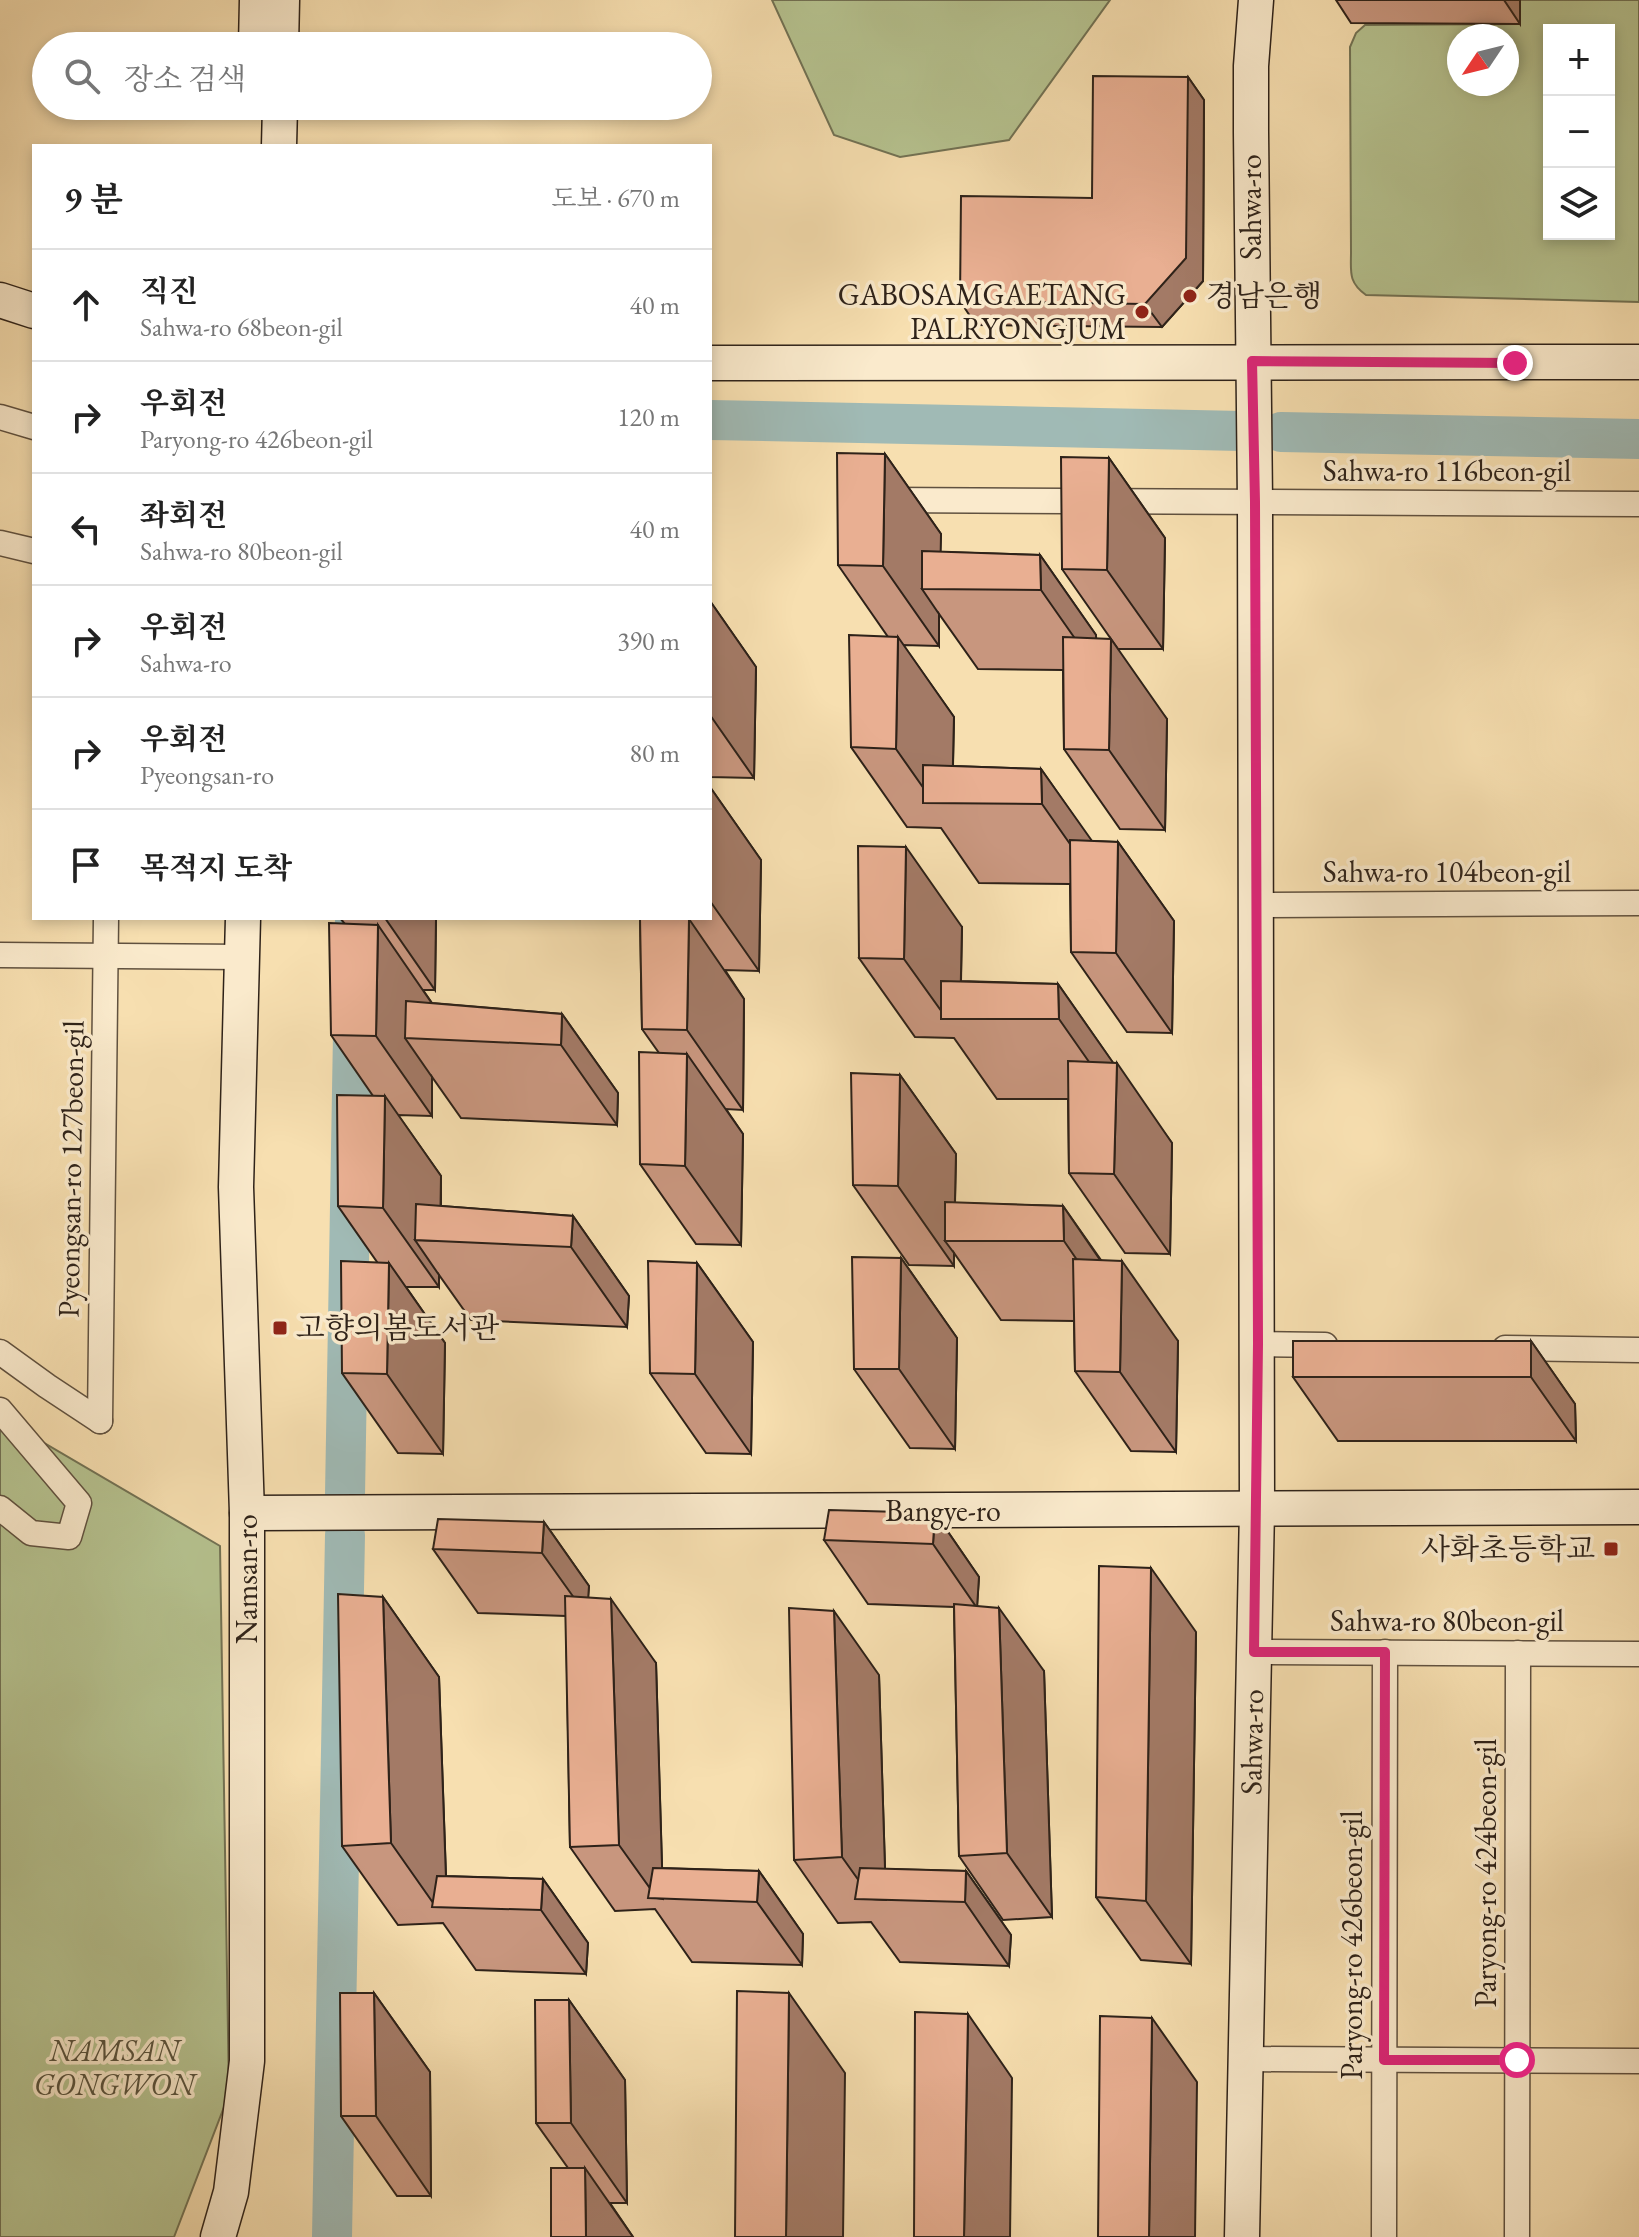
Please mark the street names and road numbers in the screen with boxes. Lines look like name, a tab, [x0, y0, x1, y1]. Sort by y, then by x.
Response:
street label: Sahwa-ro	[1231, 154, 1270, 260]
street label: Sahwa-ro 116beon-gil	[1323, 451, 1571, 490]
street label: Sahwa-ro 104beon-gil	[1323, 852, 1571, 891]
street label: Pyeongsan-ro 127beon-gil	[48, 1020, 93, 1318]
street label: Bangye-ro	[885, 1491, 1001, 1530]
street label: Namsan-ro	[227, 1514, 266, 1644]
street label: Sahwa-ro 80beon-gil	[1330, 1601, 1564, 1640]
street label: Sahwa-ro	[1231, 1689, 1272, 1795]
street label: Paryong-ro 424beon-gil	[1466, 1739, 1505, 2007]
street label: Paryong-ro 426beon-gil	[1332, 1811, 1371, 2079]

